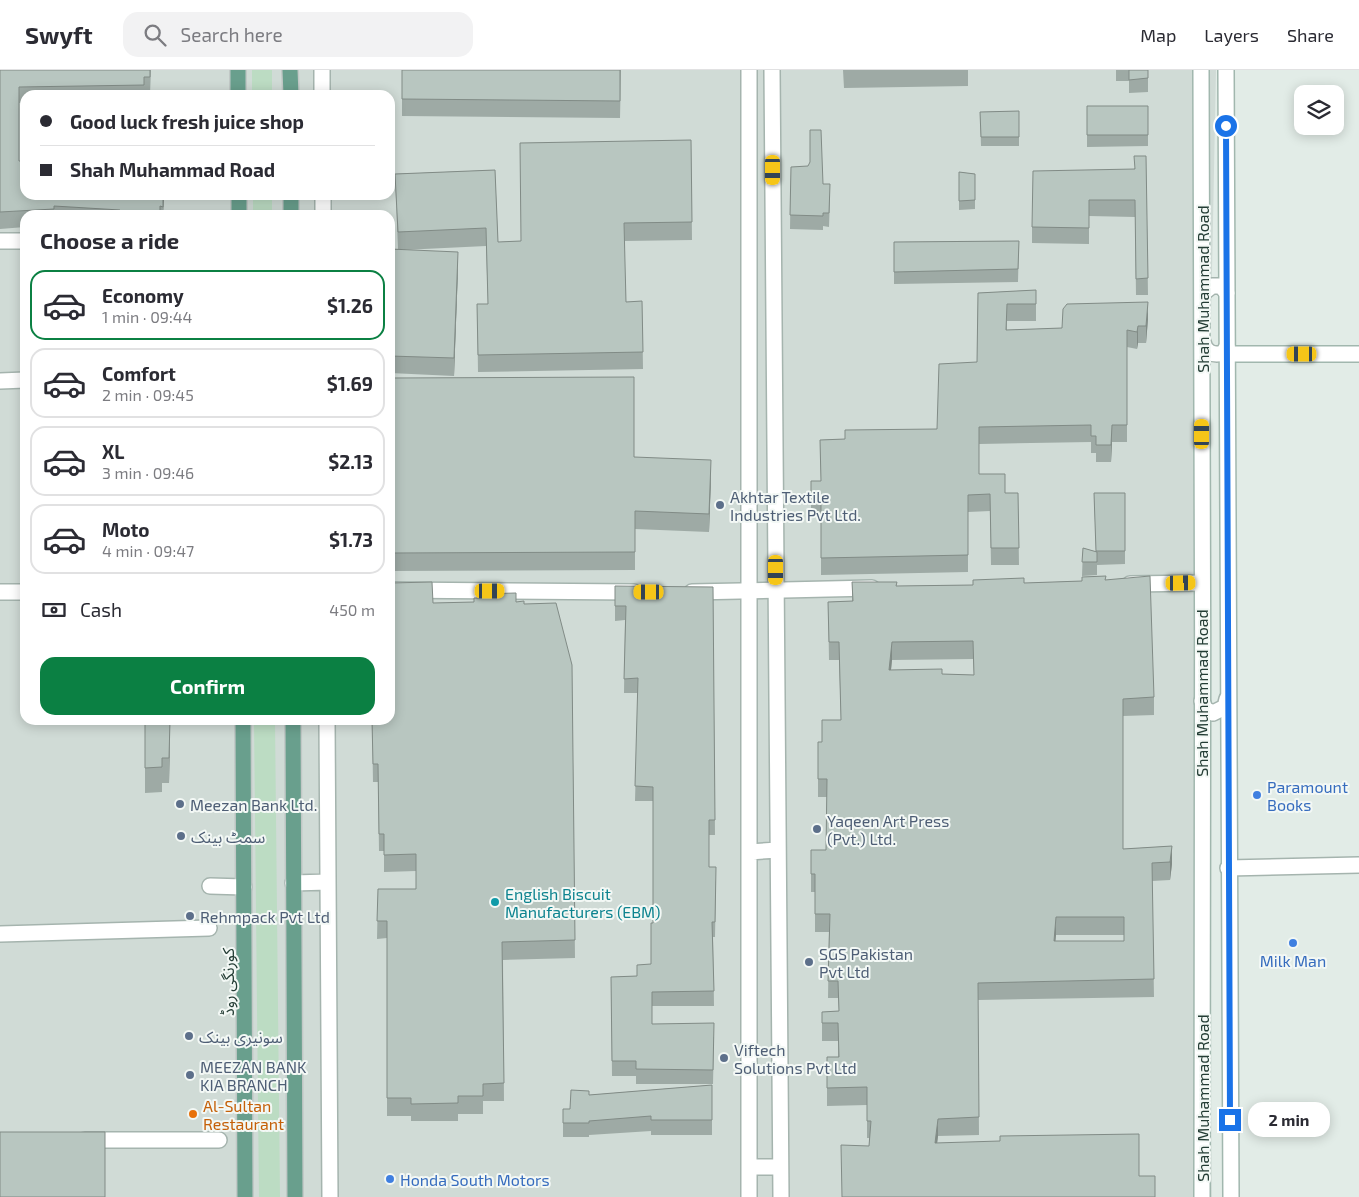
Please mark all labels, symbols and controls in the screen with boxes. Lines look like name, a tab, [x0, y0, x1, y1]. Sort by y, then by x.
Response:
search box	[123, 12, 473, 57]
text: Swyft	[25, 20, 93, 49]
icon: search	[141, 21, 169, 49]
text: Search here	[181, 23, 283, 46]
text: Map	[1140, 24, 1176, 46]
text: Layers	[1204, 24, 1259, 46]
text: Share	[1287, 24, 1334, 46]
map controls	[1294, 85, 1344, 135]
button: layers	[1294, 85, 1344, 135]
text: Good luck fresh juice shop	[70, 110, 304, 133]
route start	[1215, 115, 1237, 137]
car	[765, 155, 780, 185]
text: Shah Muhammad Road	[70, 158, 275, 181]
street label: Shah Muhammad Road	[1193, 205, 1212, 373]
text: Choose a ride	[40, 227, 179, 253]
icon: car	[42, 283, 87, 328]
text: Economy	[102, 284, 184, 307]
text: $1.26	[327, 294, 373, 317]
text: 1 min · 09:44	[102, 307, 192, 326]
car	[1287, 347, 1317, 362]
icon: car	[42, 361, 87, 406]
text: Comfort	[102, 362, 176, 385]
text: $1.69	[327, 372, 373, 395]
text: 2 min · 09:45	[102, 385, 194, 404]
car	[1194, 419, 1209, 449]
icon: car	[42, 439, 87, 484]
text: XL	[102, 440, 124, 463]
text: $2.13	[328, 450, 373, 473]
text: 3 min · 09:46	[102, 463, 194, 482]
place label: Akhtar Textile Industries Pvt Ltd.	[730, 487, 861, 524]
marker: Akhtar Textile Industries Pvt Ltd.	[714, 499, 726, 511]
icon: car	[42, 517, 87, 562]
text: Moto	[102, 518, 150, 541]
text: $1.73	[329, 528, 373, 551]
text: 4 min · 09:47	[102, 541, 194, 560]
car	[768, 555, 783, 585]
car	[1165, 575, 1196, 591]
car	[475, 584, 505, 599]
car	[634, 585, 664, 600]
icon: cash	[40, 596, 68, 624]
text: Cash	[80, 598, 122, 621]
text: 450 m	[329, 600, 375, 619]
street label: Shah Muhammad Road	[1192, 609, 1211, 777]
button: Confirm	[40, 657, 375, 715]
place label: Paramount Books	[1267, 777, 1348, 814]
marker: Paramount Books	[1251, 789, 1263, 801]
place label: Meezan Bank Ltd.	[190, 795, 317, 814]
marker: Meezan Bank Ltd.	[174, 798, 186, 810]
place label: Yaqeen Art Press (Pvt.) Ltd.	[827, 811, 949, 848]
marker: Yaqeen Art Press (Pvt.) Ltd.	[811, 823, 823, 835]
place label: سمٹ بینک	[191, 827, 265, 846]
marker: سمٹ بینک	[175, 830, 187, 842]
place label: English Biscuit Manufacturers (EBM)	[505, 884, 660, 921]
marker: English Biscuit Manufacturers (EBM)	[489, 896, 501, 908]
place label: Rehmpack Pvt Ltd	[200, 907, 330, 926]
marker: Rehmpack Pvt Ltd	[184, 910, 196, 922]
marker: Milk Man	[1287, 937, 1299, 949]
place label: SGS Pakistan Pvt Ltd	[819, 944, 913, 981]
street label: کورنگی روڈ	[218, 948, 238, 1016]
place label: Milk Man	[1260, 951, 1326, 970]
marker: SGS Pakistan Pvt Ltd	[803, 956, 815, 968]
street label: Shah Muhammad Road	[1193, 1014, 1212, 1182]
place label: سونیری بینک	[199, 1027, 283, 1047]
marker: سونیری بینک	[183, 1030, 195, 1042]
place label: Viftech Solutions Pvt Ltd	[734, 1040, 857, 1077]
marker: Viftech Solutions Pvt Ltd	[718, 1052, 730, 1064]
place label: MEEZAN BANK KIA BRANCH	[200, 1057, 307, 1094]
marker: MEEZAN BANK KIA BRANCH	[184, 1069, 196, 1081]
place label: Al-Sultan Restaurant	[203, 1096, 284, 1133]
callout: 2 min	[1248, 1102, 1330, 1138]
marker: Al-Sultan Restaurant	[187, 1108, 199, 1120]
route end	[1219, 1109, 1241, 1131]
text: 2 min	[1269, 1110, 1309, 1129]
place label: Honda South Motors	[400, 1170, 550, 1189]
marker: Honda South Motors	[384, 1173, 396, 1185]

